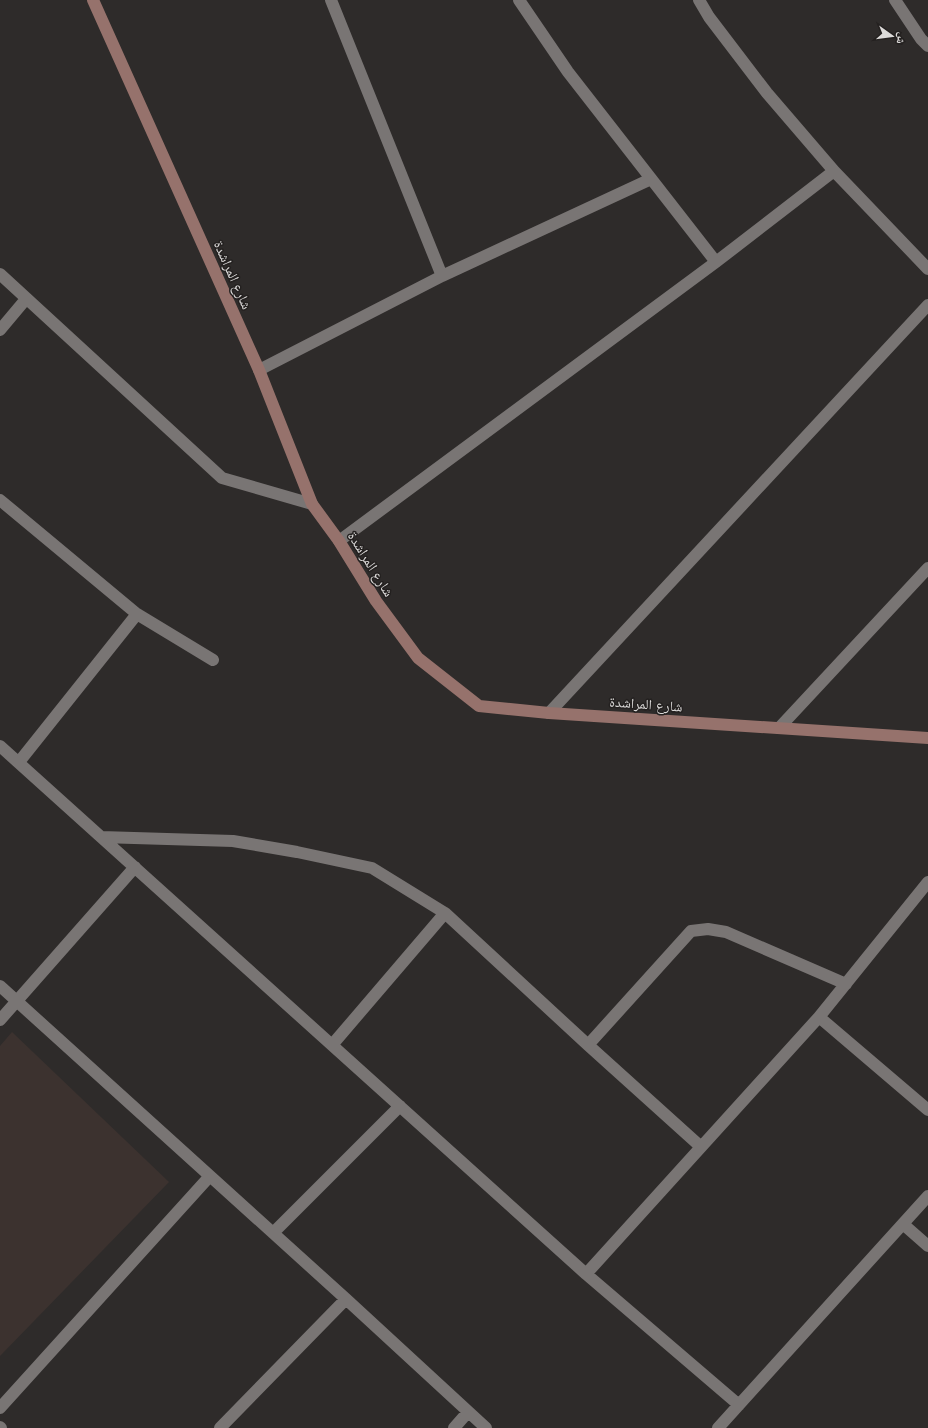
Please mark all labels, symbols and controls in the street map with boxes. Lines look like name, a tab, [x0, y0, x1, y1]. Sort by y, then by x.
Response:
north arrow	[872, 16, 912, 56]
text: ش	[892, 31, 910, 46]
street label: شارع المراشدة	[209, 238, 256, 313]
street label: شارع المراشدة	[343, 528, 398, 600]
street label: شارع المراشدة	[609, 692, 683, 717]

